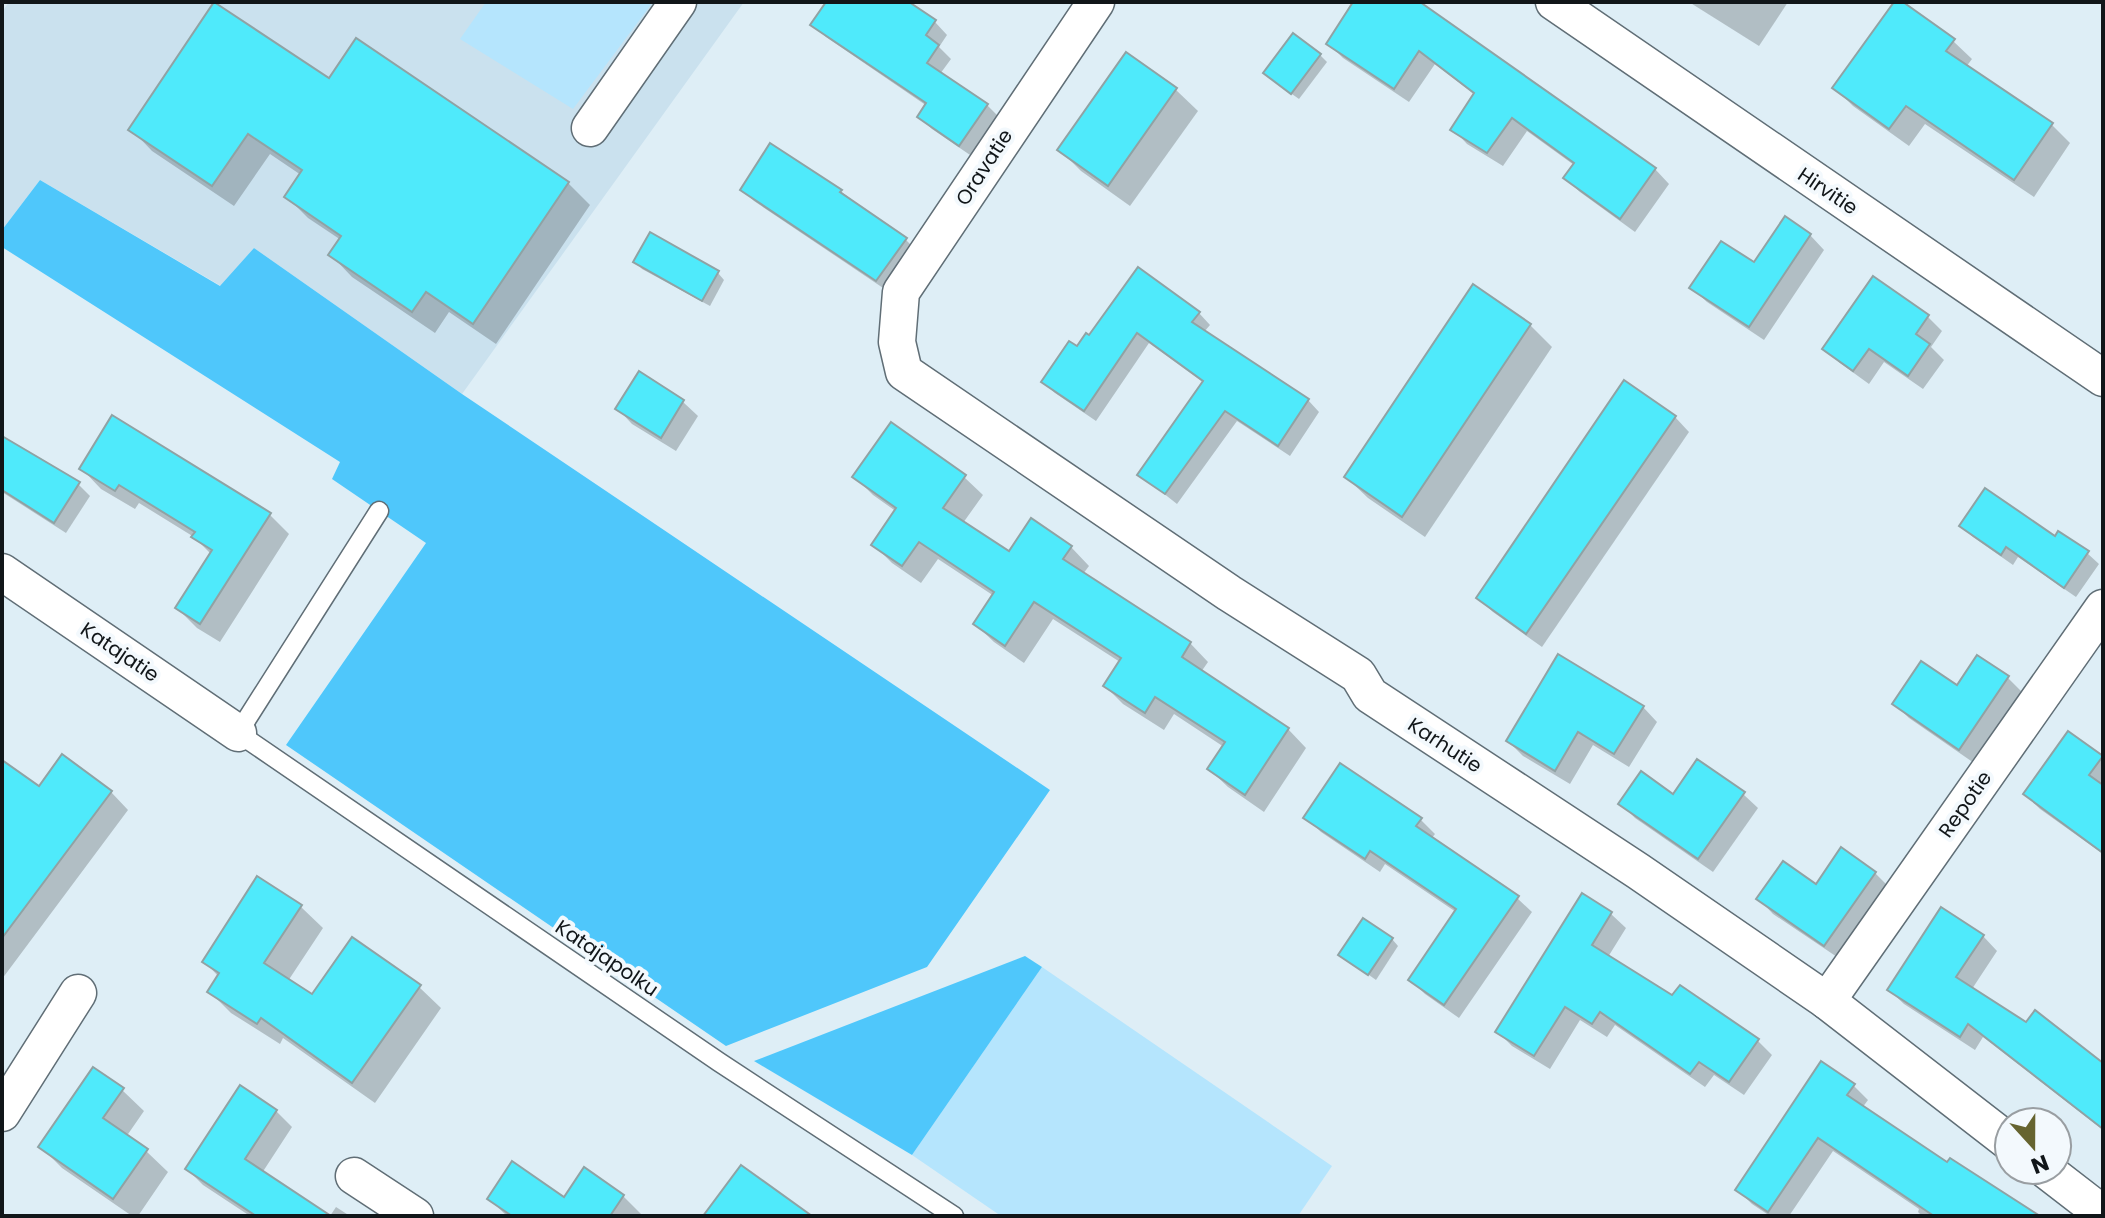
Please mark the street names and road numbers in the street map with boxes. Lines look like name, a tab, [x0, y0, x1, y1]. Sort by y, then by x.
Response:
street label: Oravatie	[949, 123, 1019, 211]
street label: Hirvitie	[1792, 161, 1864, 221]
street label: Katajatie	[75, 615, 165, 689]
street label: Karhutie	[1402, 711, 1488, 779]
street label: Repotie	[1932, 765, 1998, 843]
street label: Katajapolku	[550, 913, 664, 1003]

